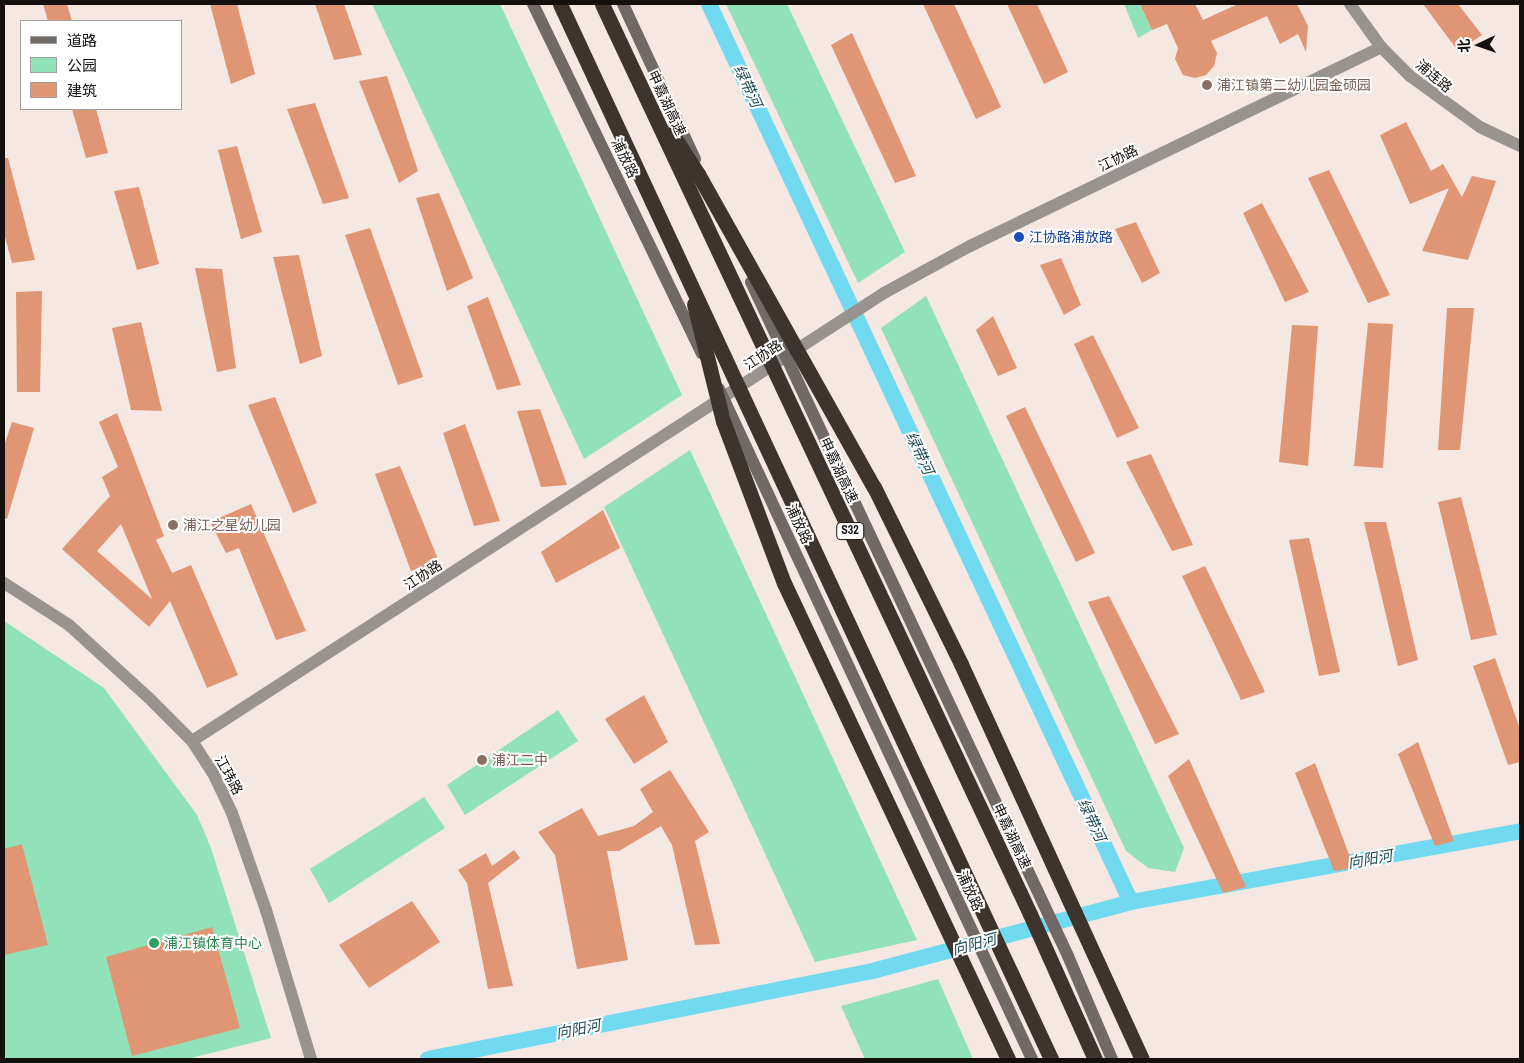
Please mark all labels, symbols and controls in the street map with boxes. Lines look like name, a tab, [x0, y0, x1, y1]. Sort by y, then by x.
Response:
legend	[20, 20, 182, 110]
north arrow	[1454, 20, 1504, 70]
text: 道路	[67, 30, 97, 51]
text: 北	[1455, 38, 1473, 53]
text: 公园	[67, 55, 97, 76]
street label: 浦连路	[1413, 56, 1455, 96]
water label: 绿带河	[730, 62, 766, 110]
street label: 申嘉湖高速	[645, 68, 689, 138]
place label: 浦江镇第二幼儿园金硕园	[1217, 77, 1371, 93]
marker: 浦江镇第二幼儿园金硕园	[1201, 79, 1213, 91]
text: 建筑	[67, 80, 97, 101]
street label: 浦放路	[608, 135, 642, 181]
street label: 江协路	[1095, 141, 1141, 175]
place label: 江协路浦放路	[1029, 229, 1113, 245]
marker: 江协路浦放路	[1013, 231, 1025, 243]
street label: 江协路	[741, 337, 785, 373]
water label: 绿带河	[902, 429, 938, 477]
street label: 申嘉湖高速	[817, 435, 861, 505]
street label: 浦放路	[783, 501, 815, 547]
place label: 浦江之星幼儿园	[183, 517, 281, 533]
marker: 浦江之星幼儿园	[167, 519, 179, 531]
road number: S32	[835, 522, 865, 540]
street label: 江协路	[401, 557, 445, 593]
place label: 浦江二中	[492, 752, 548, 768]
street label: 江玮路	[212, 753, 246, 797]
marker: 浦江二中	[476, 754, 488, 766]
water label: 绿带河	[1074, 796, 1110, 844]
street label: 申嘉湖高速	[990, 801, 1034, 871]
water label: 向阳河	[1346, 846, 1394, 872]
street label: 浦放路	[954, 868, 986, 914]
water label: 向阳河	[950, 929, 998, 959]
place label: 浦江镇体育中心	[164, 935, 262, 951]
marker: 浦江镇体育中心	[148, 937, 160, 949]
water label: 向阳河	[554, 1016, 602, 1042]

